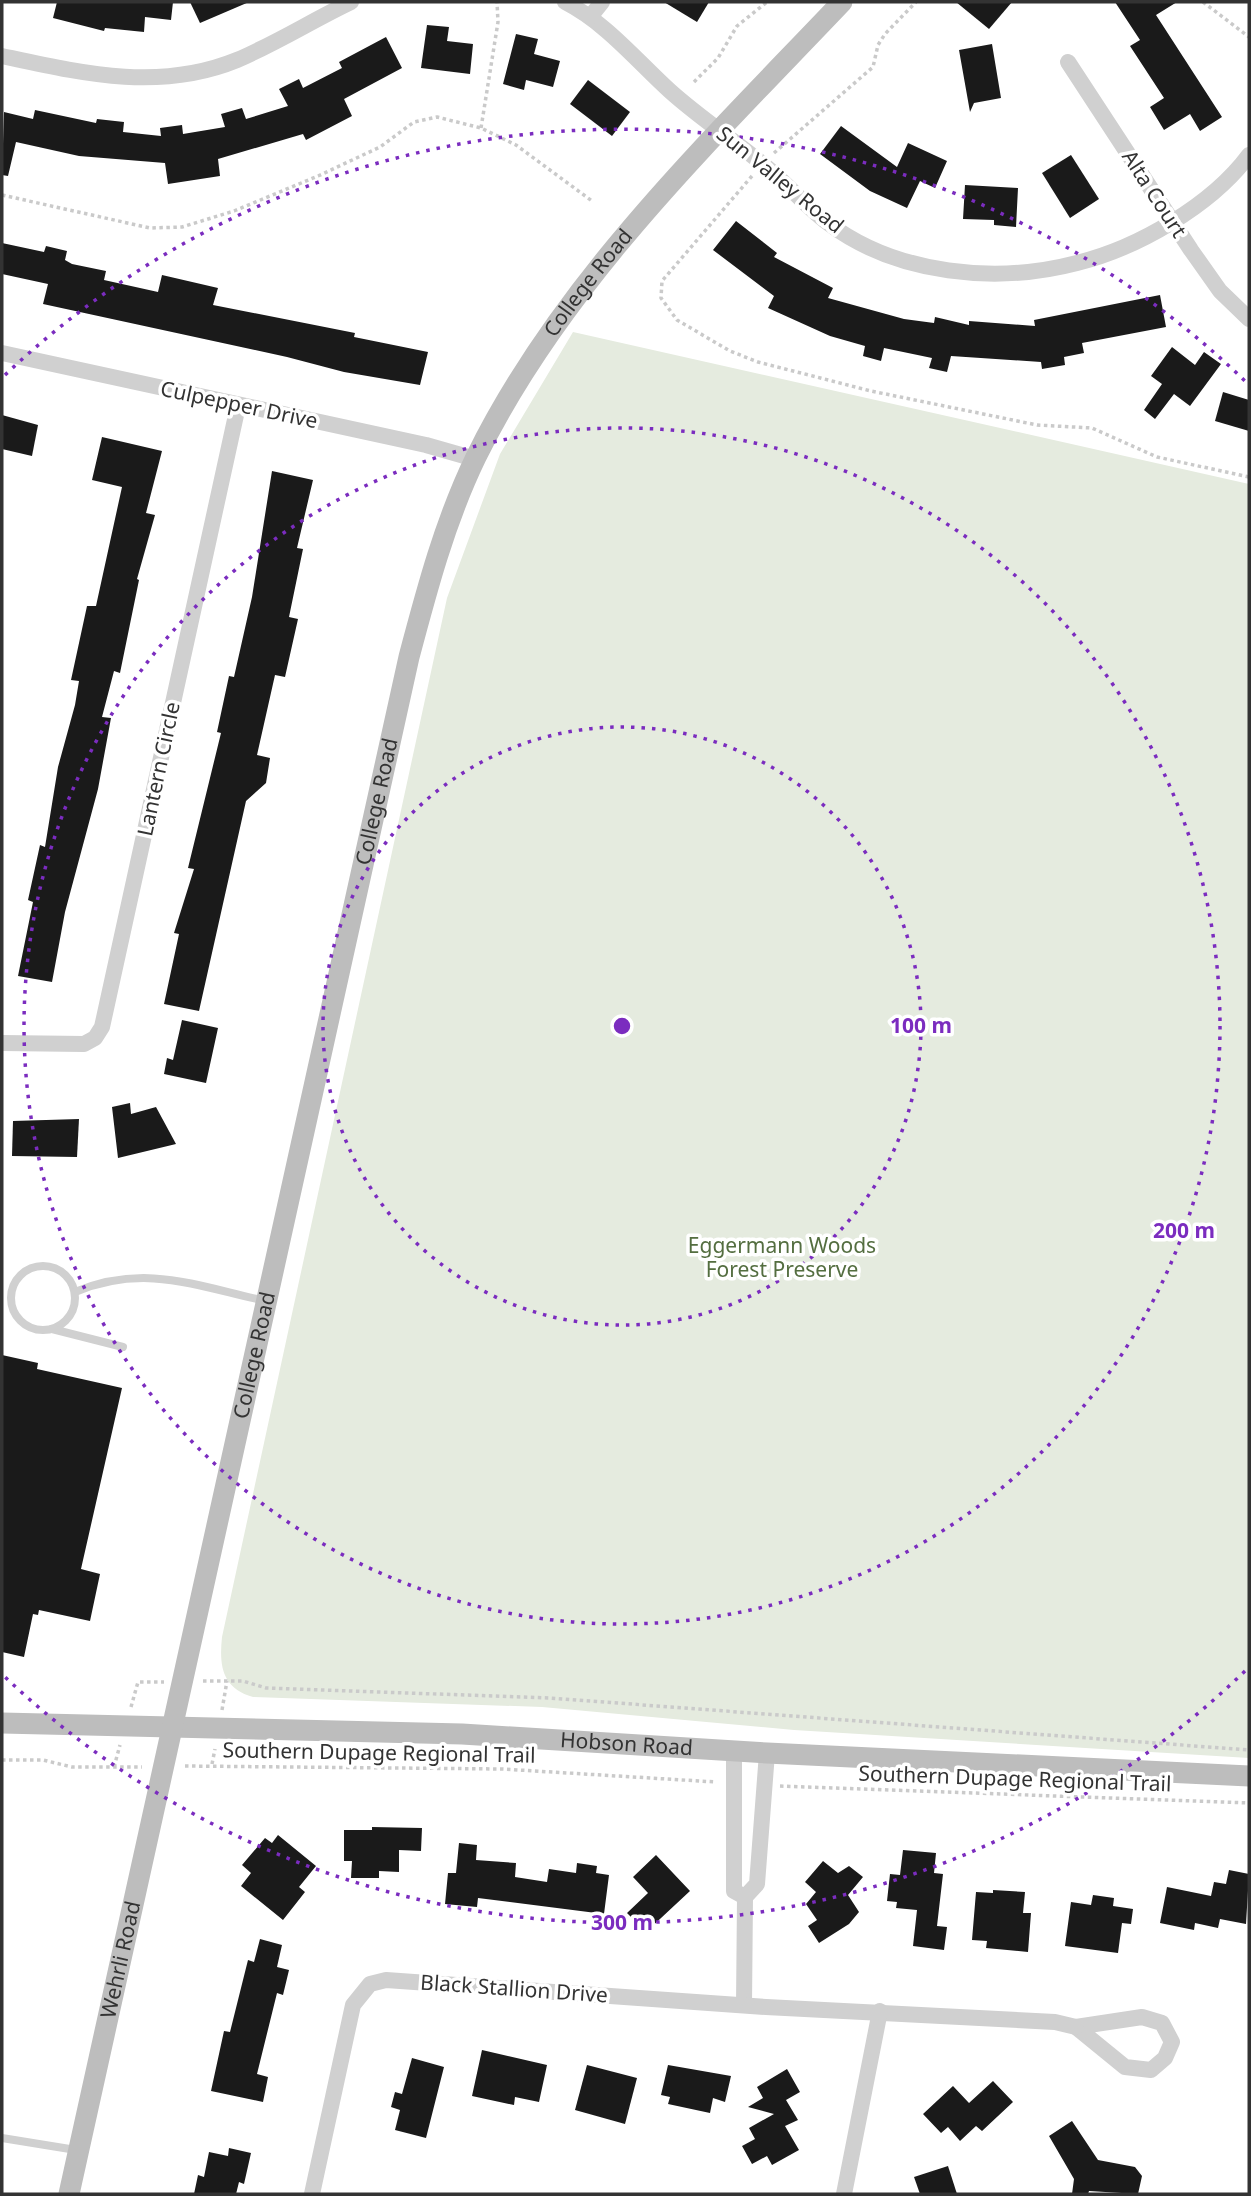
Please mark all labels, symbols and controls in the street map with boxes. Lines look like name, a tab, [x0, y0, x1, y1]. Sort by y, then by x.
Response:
street label: Sun Valley Road	[711, 119, 850, 239]
street label: Alta Court	[1116, 144, 1194, 243]
street label: College Road	[537, 222, 638, 342]
street label: Culpepper Drive	[158, 374, 320, 434]
street label: Lantern Circle	[130, 699, 186, 839]
street label: College Road	[348, 735, 404, 868]
text: 100 m	[890, 1011, 952, 1039]
centre of rings	[610, 1014, 634, 1038]
text: 200 m	[1153, 1216, 1215, 1244]
park label: Eggermann Woods Forest Preserve	[688, 1231, 876, 1283]
street label: College Road	[226, 1289, 281, 1421]
street label: Hobson Road	[559, 1725, 694, 1761]
street label: Southern Dupage Regional Trail	[222, 1735, 536, 1769]
street label: Southern Dupage Regional Trail	[858, 1759, 1172, 1797]
street label: Wehrli Road	[93, 1898, 146, 2021]
text: 300 m	[591, 1908, 653, 1936]
street label: Black Stallion Drive	[419, 1967, 609, 2009]

